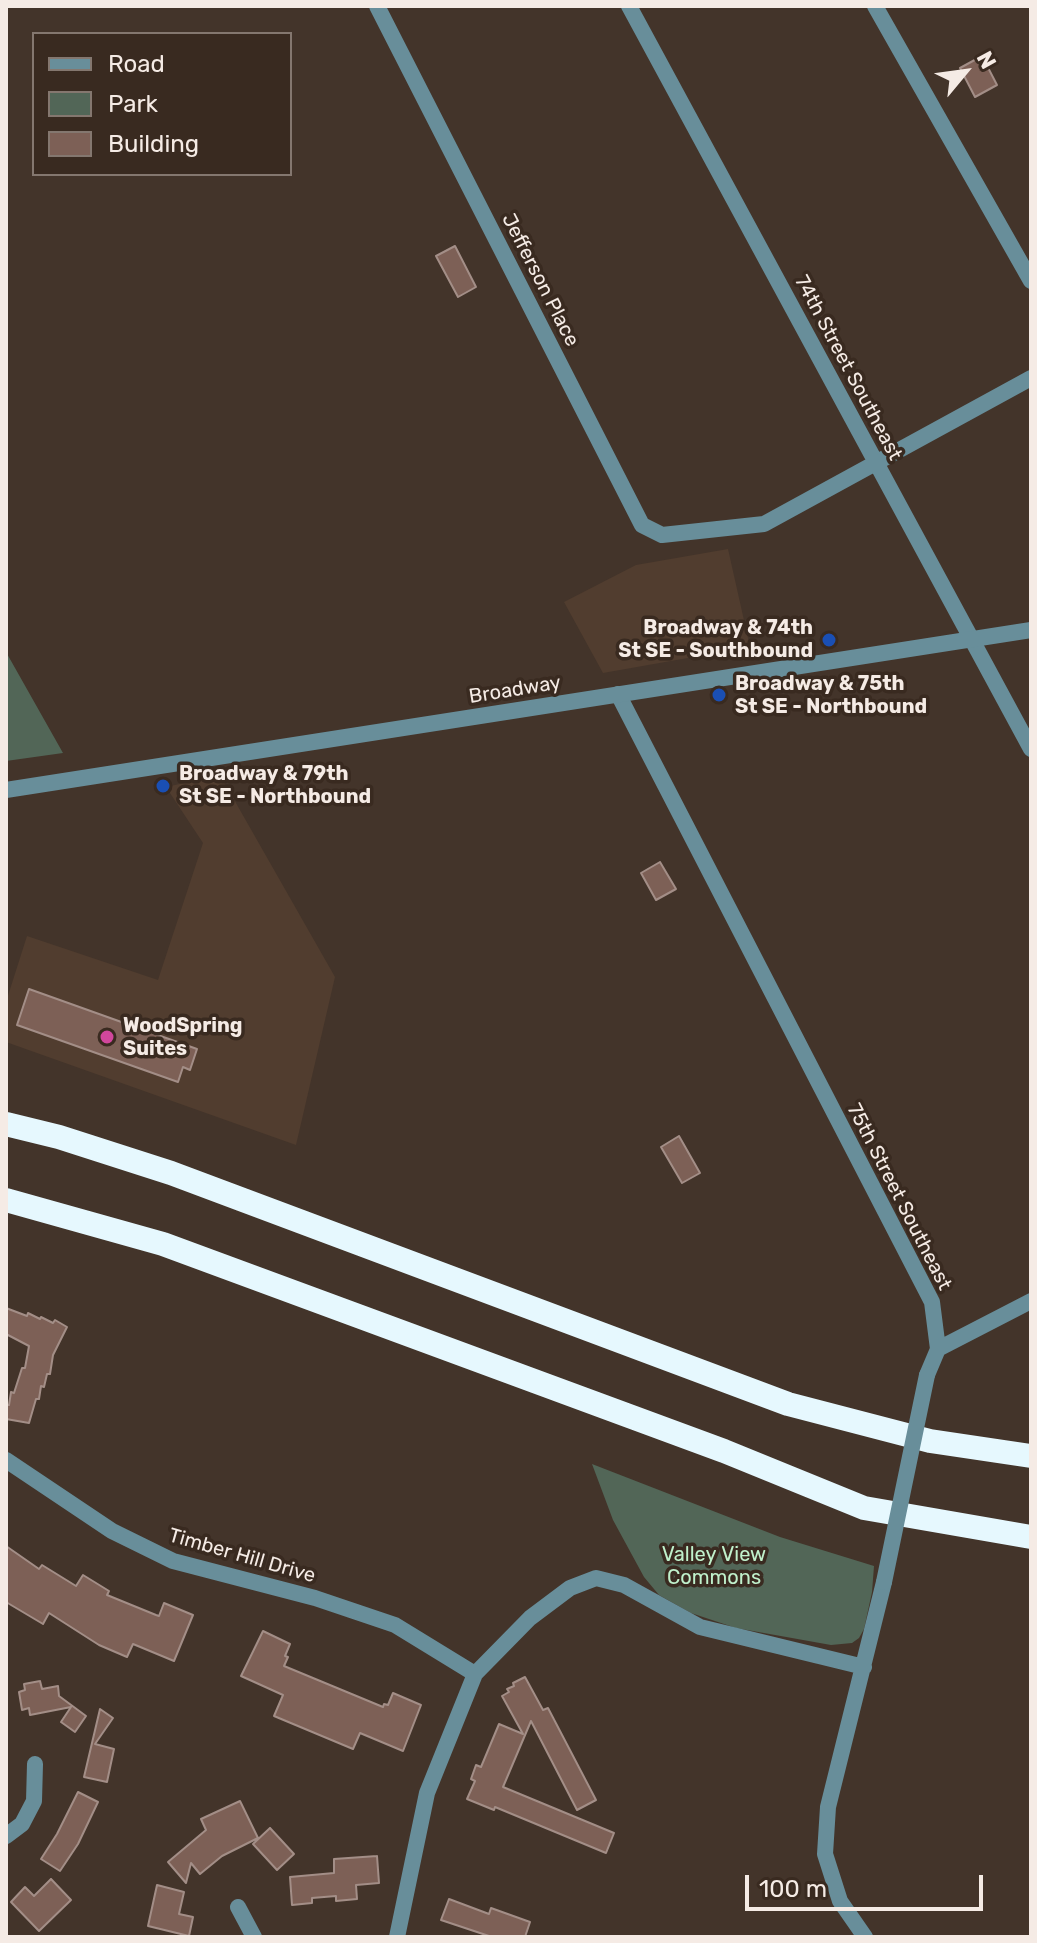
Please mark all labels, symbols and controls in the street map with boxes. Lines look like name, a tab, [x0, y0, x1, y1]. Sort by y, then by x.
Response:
legend	[32, 32, 292, 176]
north arrow	[925, 32, 1005, 112]
text: N	[971, 47, 1002, 74]
text: Road	[108, 50, 165, 78]
text: Park	[108, 90, 158, 118]
text: Building	[108, 130, 199, 158]
street label: Jefferson Place	[496, 210, 584, 350]
street label: 74th Street Southeast	[789, 272, 907, 464]
place label: Broadway & 74th St SE - Southbound	[618, 616, 813, 663]
marker: Broadway & 74th St SE - Southbound	[820, 631, 838, 649]
street label: Broadway	[467, 671, 563, 709]
place label: Broadway & 75th St SE - Northbound	[735, 672, 927, 719]
marker: Broadway & 75th St SE - Northbound	[710, 686, 728, 704]
place label: Broadway & 79th St SE - Northbound	[179, 762, 371, 809]
marker: Broadway & 79th St SE - Northbound	[154, 777, 172, 795]
place label: WoodSpring Suites	[123, 1014, 243, 1061]
marker: WoodSpring Suites	[98, 1028, 116, 1046]
street label: 75th Street Southeast	[842, 1100, 956, 1294]
street label: Timber Hill Drive	[166, 1524, 318, 1588]
park label: Valley View Commons	[662, 1543, 766, 1590]
scale bar	[749, 1859, 987, 1909]
text: 100 m	[759, 1875, 827, 1903]

